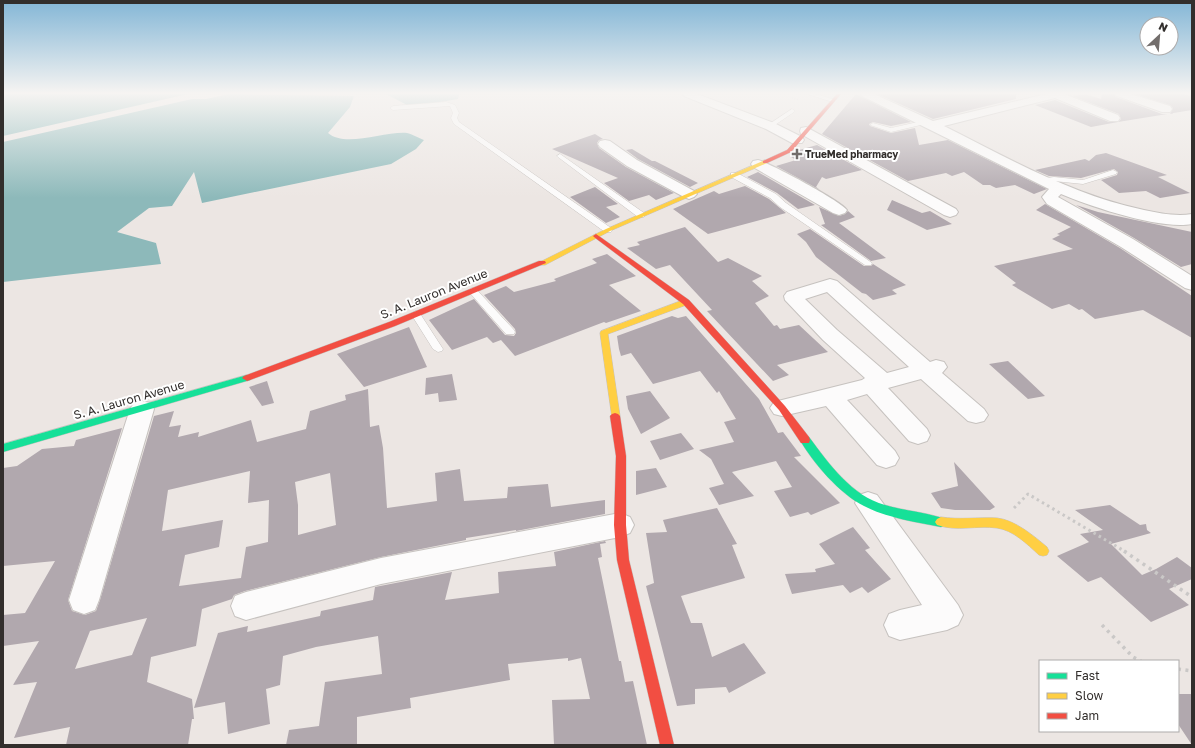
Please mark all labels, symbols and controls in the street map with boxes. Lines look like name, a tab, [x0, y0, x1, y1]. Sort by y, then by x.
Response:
north arrow	[1139, 16, 1179, 56]
text: N	[1157, 19, 1170, 34]
place label: TrueMed pharmacy	[805, 148, 898, 160]
marker: TrueMed pharmacy	[792, 149, 802, 159]
street label: S. A. Lauron Avenue	[378, 265, 490, 322]
street label: S. A. Lauron Avenue	[72, 377, 186, 422]
legend	[1039, 660, 1179, 732]
text: Fast	[1075, 668, 1100, 683]
text: Slow	[1075, 688, 1103, 703]
text: Jam	[1075, 708, 1099, 723]

